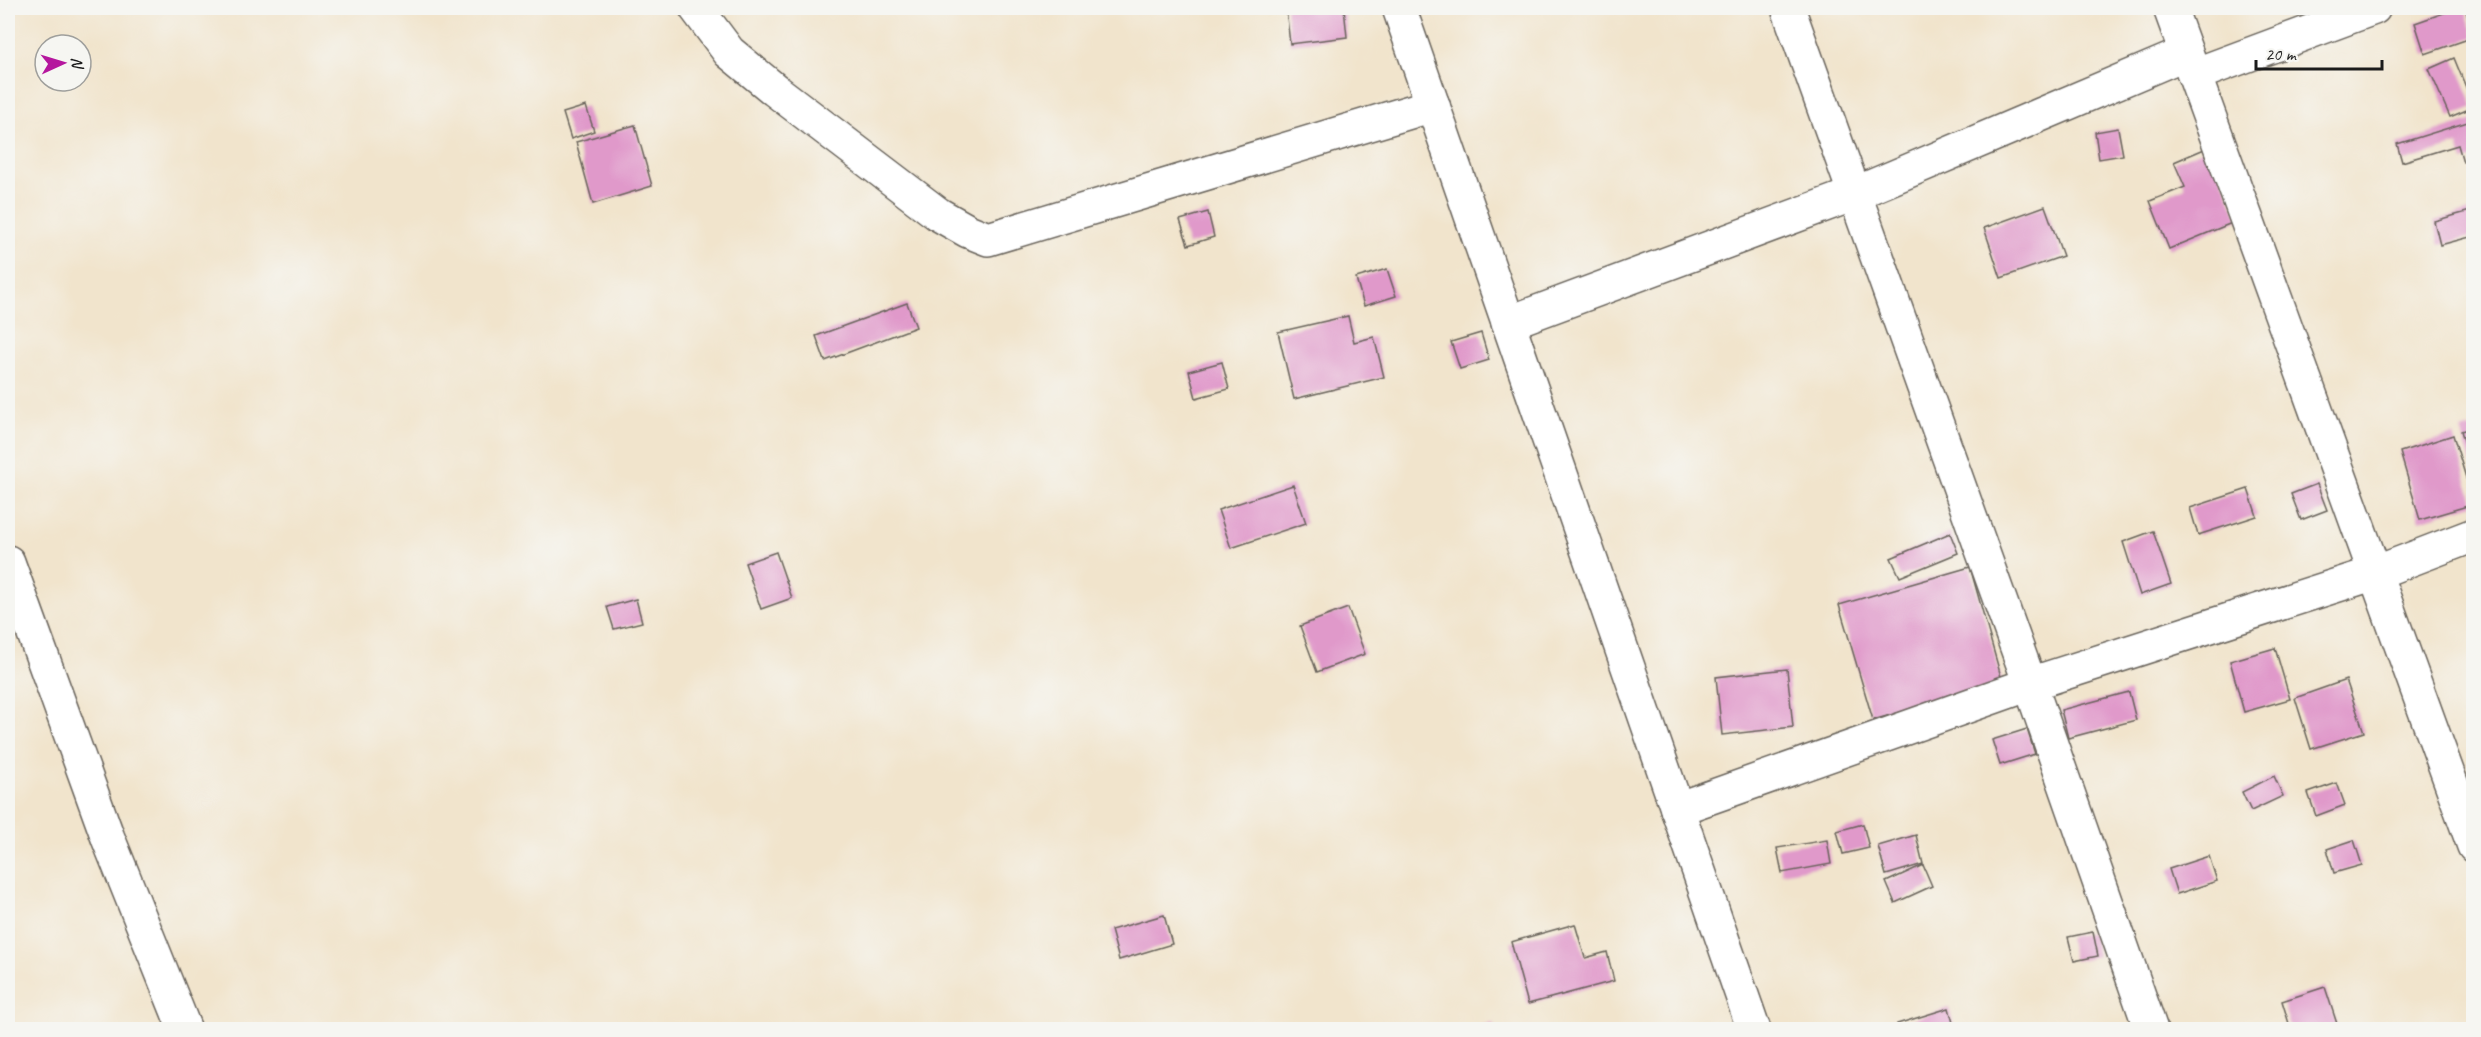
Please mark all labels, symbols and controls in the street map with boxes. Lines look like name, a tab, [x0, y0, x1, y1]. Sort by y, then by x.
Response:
north arrow	[33, 33, 93, 93]
scale bar	[2256, 33, 2382, 71]
text: 20 m	[2265, 43, 2298, 65]
text: N	[67, 56, 88, 71]

